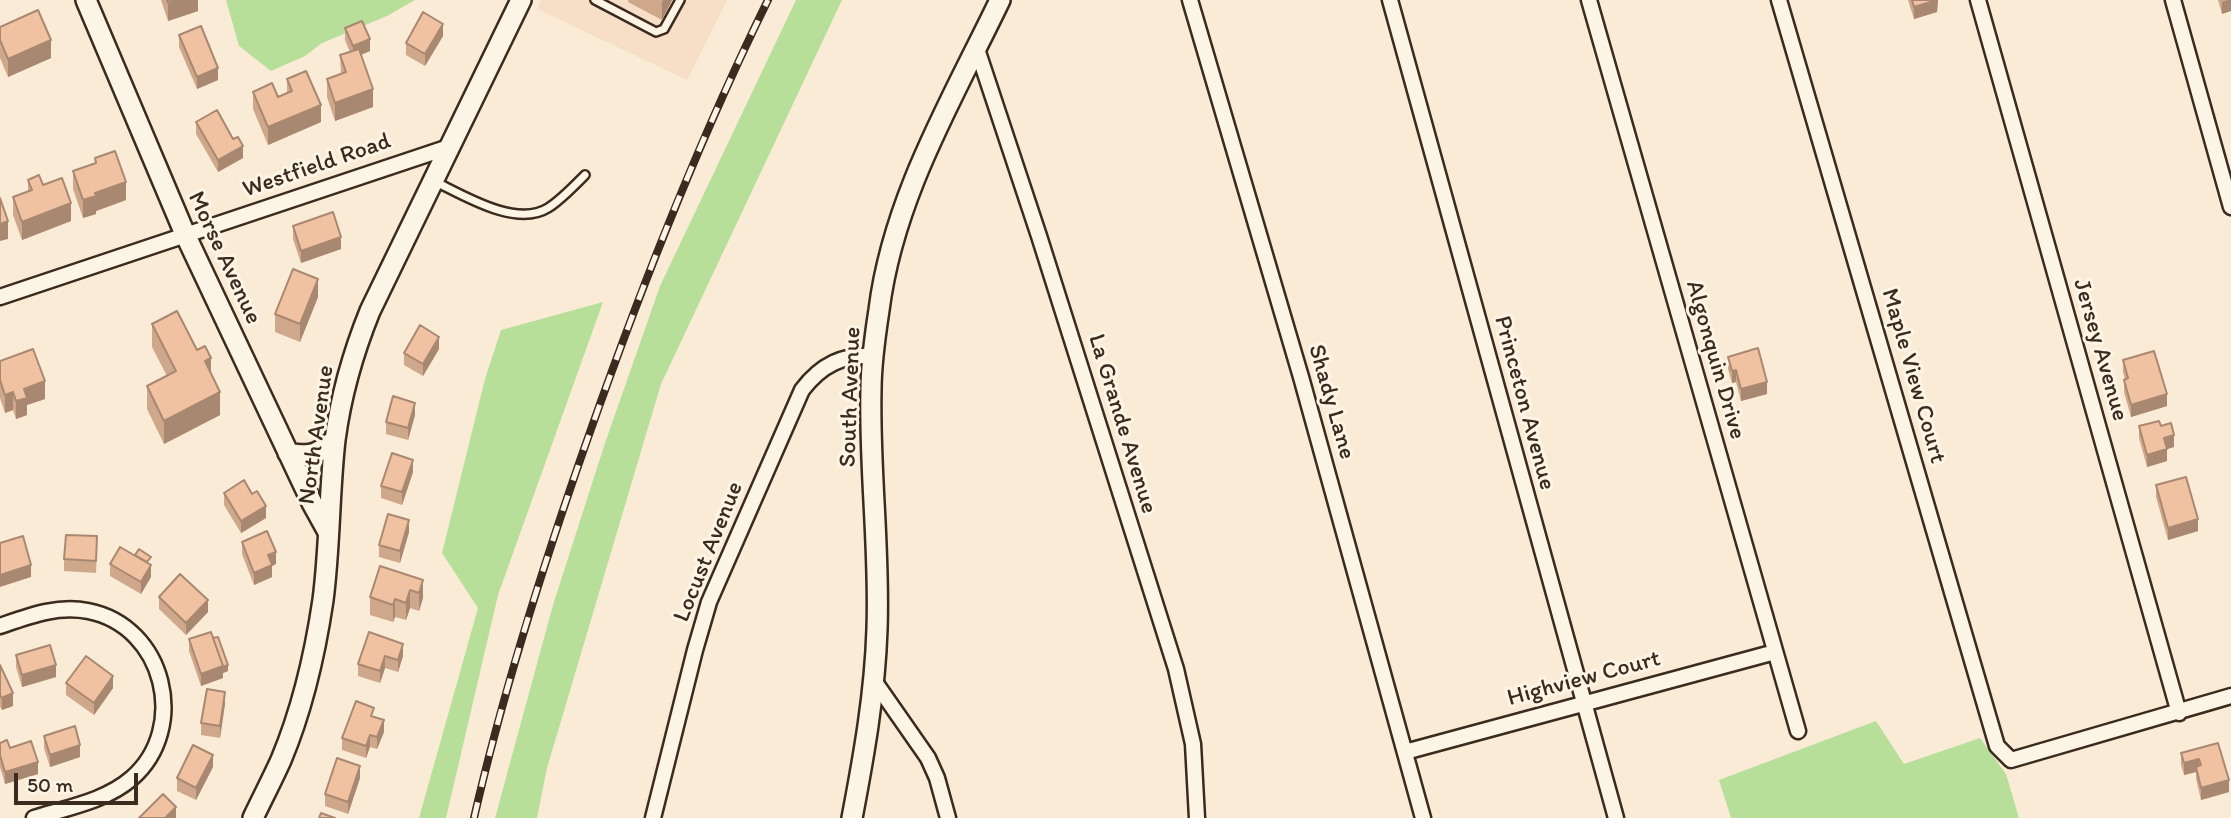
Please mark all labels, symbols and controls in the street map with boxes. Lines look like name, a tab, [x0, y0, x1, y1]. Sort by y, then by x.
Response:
street label: Westfield Road	[239, 127, 395, 205]
street label: Morse Avenue	[181, 187, 267, 329]
street label: Jersey Avenue	[2066, 276, 2134, 424]
street label: Algonquin Drive	[1679, 277, 1751, 443]
street label: Maple View Court	[1874, 285, 1952, 467]
street label: Princeton Avenue	[1487, 313, 1561, 493]
street label: South Avenue	[834, 326, 868, 468]
street label: La Grande Avenue	[1081, 331, 1163, 517]
street label: Shady Lane	[1301, 341, 1361, 463]
street label: North Avenue	[293, 364, 341, 506]
street label: Locust Avenue	[668, 478, 750, 626]
street label: Highview Court	[1504, 645, 1664, 713]
scale bar	[18, 758, 142, 802]
text: 50 m	[27, 772, 73, 797]

